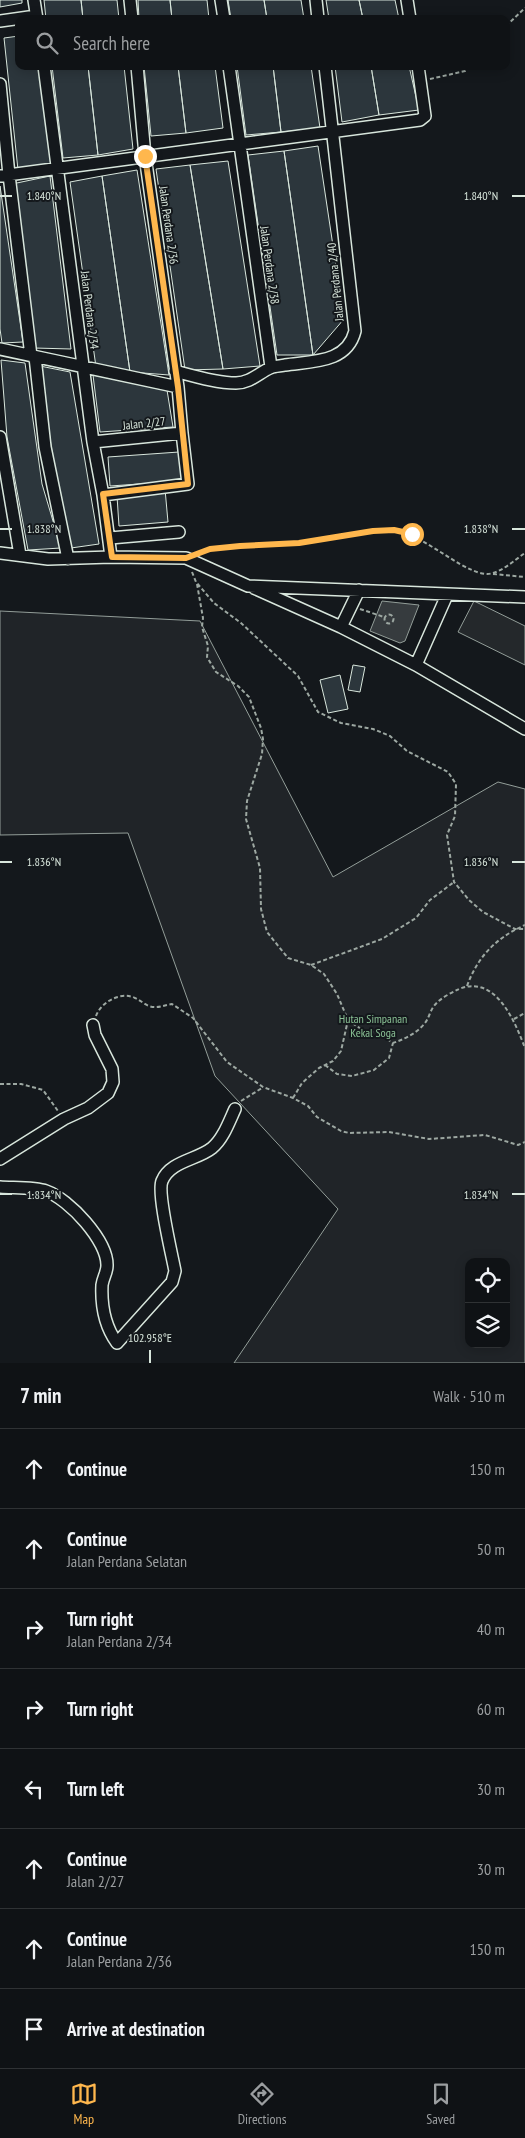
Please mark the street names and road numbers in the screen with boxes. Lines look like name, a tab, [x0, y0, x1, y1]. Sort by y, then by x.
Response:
street label: Jalan Perdana 2/36	[156, 184, 182, 265]
street label: Jalan Perdana 2/38	[257, 224, 283, 305]
street label: Jalan Perdana 2/40	[323, 242, 347, 323]
street label: Jalan Perdana 2/34	[78, 269, 102, 351]
street label: Jalan 2/27	[121, 413, 166, 433]

